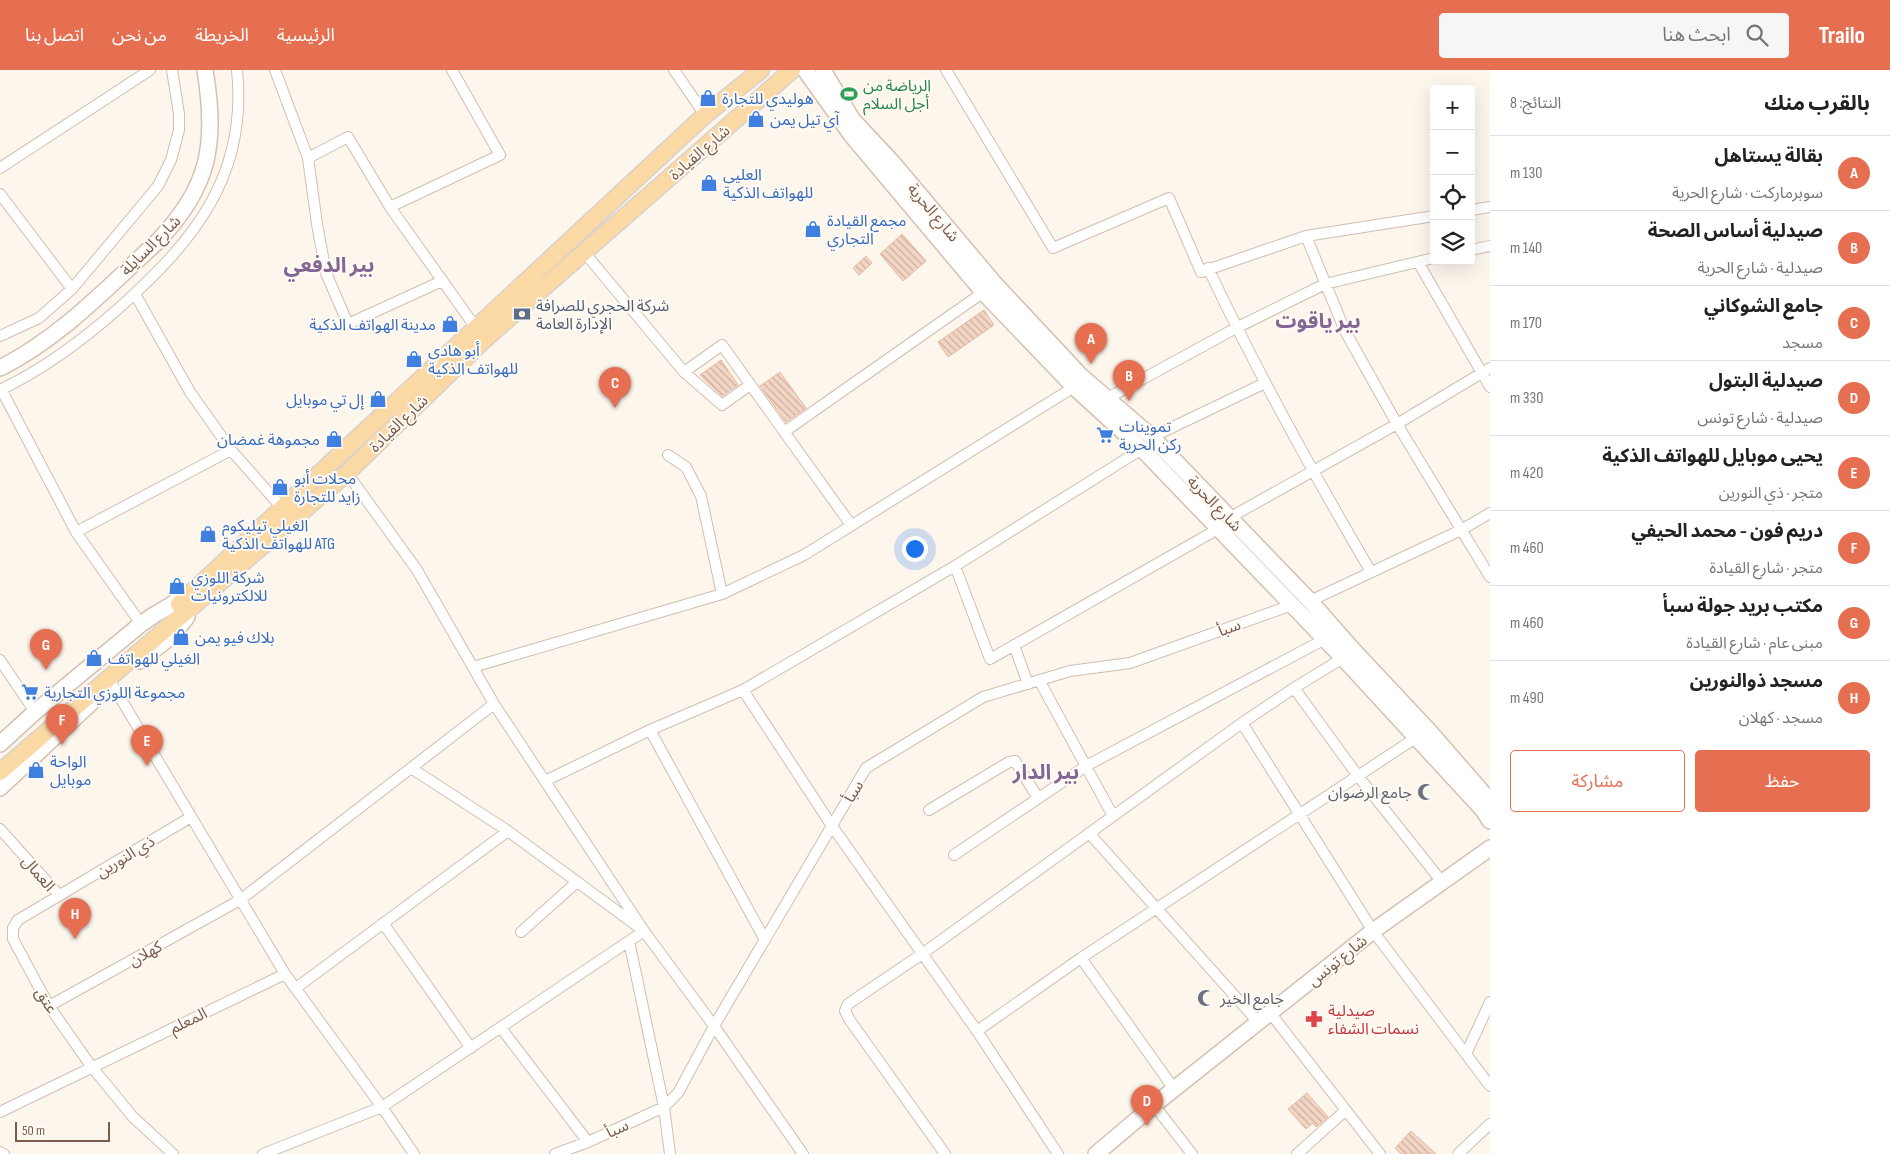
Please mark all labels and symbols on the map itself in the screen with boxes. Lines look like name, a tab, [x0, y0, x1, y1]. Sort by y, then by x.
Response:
place label: الرياضة من أجل السلام	[863, 77, 931, 116]
sports icon: الرياضة من أجل السلام	[839, 84, 859, 104]
shop icon: هوليدي للتجارة	[698, 88, 718, 108]
place label: هوليدي للتجارة	[722, 90, 814, 111]
shop icon: آي تيل يمن	[746, 109, 766, 129]
place label: آي تيل يمن	[770, 111, 840, 132]
street label: شارع القيادة	[666, 122, 736, 186]
place label: العليي للهواتف الذكية	[723, 166, 813, 203]
shop icon: العليي للهواتف الذكية	[699, 173, 719, 193]
street label: شارع الحرية	[901, 180, 963, 247]
street label: شارع السايلة	[117, 212, 187, 282]
place label: مجمع القيادة التجاري	[827, 212, 907, 251]
shop icon: مجمع القيادة التجاري	[803, 219, 823, 239]
district label: بير الدفعي	[284, 253, 374, 282]
place label: شركة الحجري للصرافة الإدارة العامة	[536, 297, 669, 334]
bank icon: شركة الحجري للصرافة الإدارة العامة	[512, 304, 532, 324]
district label: بير ياقوت	[1275, 309, 1361, 334]
shop icon: مدينة الهواتف الذكية	[440, 314, 460, 334]
place label: مدينة الهواتف الذكية	[309, 316, 436, 335]
pin: A	[1075, 323, 1107, 364]
place label: أبو هادي للهواتف الذكية	[428, 341, 518, 379]
shop icon: أبو هادي للهواتف الذكية	[404, 349, 424, 369]
pin: B	[1113, 360, 1145, 401]
pin: C	[599, 367, 631, 408]
shop icon: إل تي موبايل	[368, 389, 388, 409]
place label: إل تي موبايل	[286, 391, 365, 412]
street label: شارع القيادة	[366, 391, 434, 458]
place label: تموينات ركن الحرية	[1119, 418, 1182, 455]
supermarket icon: تموينات ركن الحرية	[1095, 425, 1115, 445]
shop icon: مجموهة غمضان	[324, 429, 344, 449]
place label: مجموهة غمضان	[217, 431, 320, 450]
place label: محلات أبو زايد للتجارة	[294, 469, 361, 507]
street label: شارع الحرية	[1181, 472, 1245, 537]
shop icon: محلات أبو زايد للتجارة	[270, 477, 290, 497]
place label: الغيلي تيليكوم للهواتف الذكية ATG	[222, 517, 335, 554]
shop icon: الغيلي تيليكوم للهواتف الذكية ATG	[198, 524, 218, 544]
your location	[902, 536, 928, 562]
place label: شركة اللوزي للالكترونيات	[191, 569, 267, 606]
shop icon: شركة اللوزي للالكترونيات	[167, 576, 187, 596]
street label: سبأ	[1215, 615, 1243, 641]
shop icon: بلاك فيو يمن	[171, 627, 191, 647]
pin: G	[30, 629, 62, 670]
place label: بلاك فيو يمن	[195, 629, 274, 648]
shop icon: الغيلي للهواتف	[84, 648, 104, 668]
place label: الغيلي للهواتف	[108, 650, 200, 671]
supermarket icon: مجموعة اللوزي التجارية	[20, 682, 40, 702]
place label: مجموعة اللوزي التجارية	[44, 684, 185, 705]
pin: F	[46, 704, 78, 745]
pin: E	[131, 725, 163, 766]
place label: الواحة موبايل	[50, 753, 91, 790]
shop icon: الواحة موبايل	[26, 760, 46, 780]
district label: بير الدار	[1012, 760, 1079, 785]
street label: سبأ	[839, 777, 868, 807]
mosque icon: جامع الرضوان	[1416, 782, 1436, 802]
place label: جامع الرضوان	[1328, 784, 1412, 805]
street label: ذي النورين	[93, 832, 159, 884]
street label: العمال	[17, 852, 59, 896]
pin: H	[59, 898, 91, 939]
street label: شارع تونس	[1304, 932, 1373, 992]
street label: كهلان	[126, 937, 166, 971]
street label: عتق	[31, 984, 61, 1017]
mosque icon: جامع الخير	[1196, 988, 1216, 1008]
place label: جامع الخير	[1219, 990, 1284, 1011]
place label: صيدلية نسمات الشفاء	[1328, 1002, 1419, 1039]
street label: المعلم	[167, 1004, 211, 1040]
pharmacy icon: صيدلية نسمات الشفاء	[1304, 1009, 1324, 1029]
pin: D	[1131, 1085, 1163, 1126]
street label: سبأ	[603, 1115, 632, 1143]
scale bar	[15, 1119, 110, 1142]

